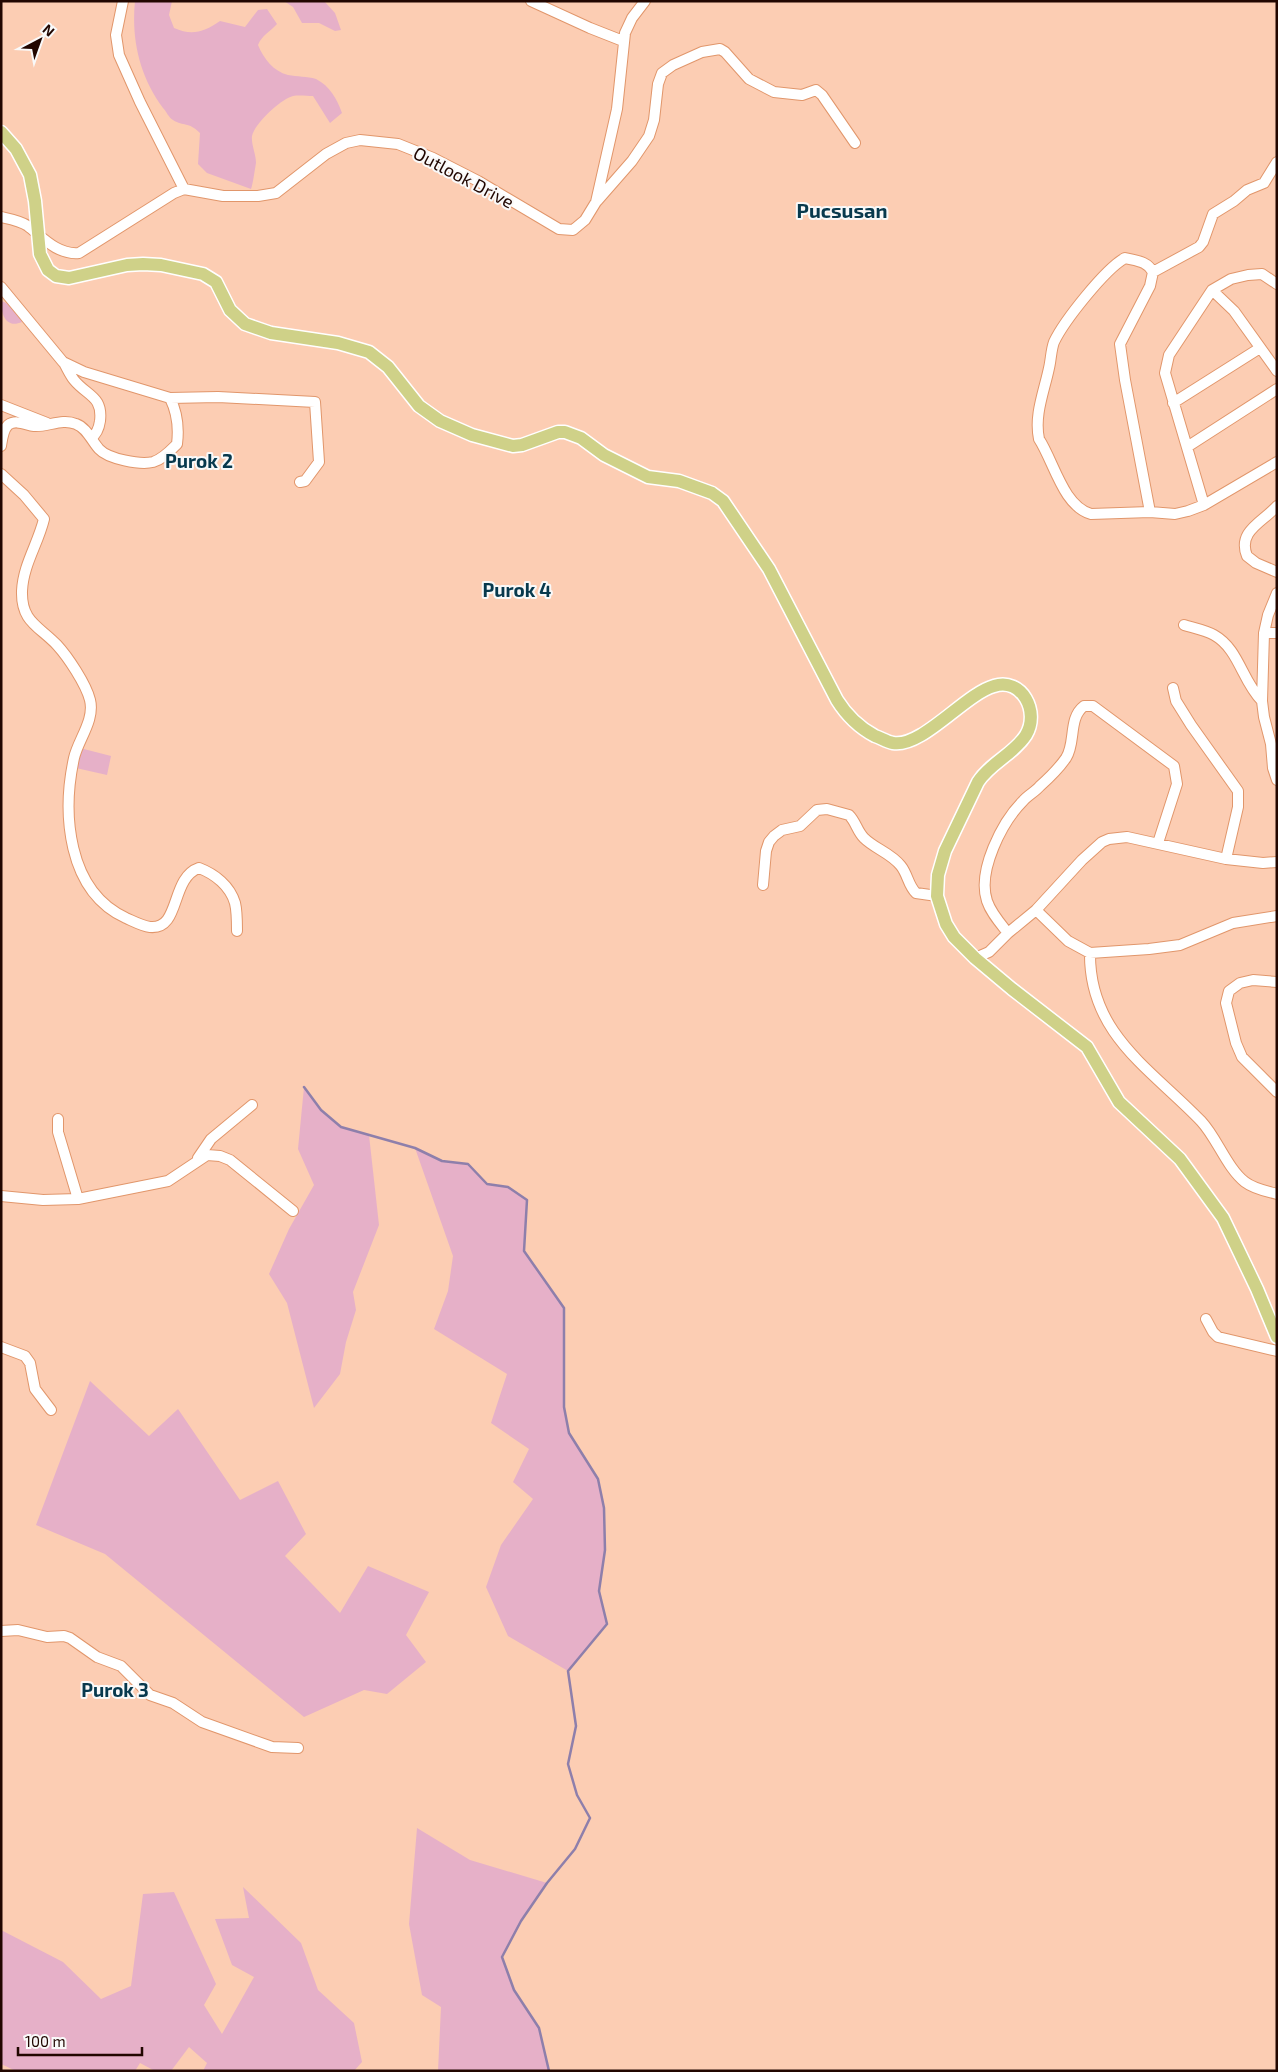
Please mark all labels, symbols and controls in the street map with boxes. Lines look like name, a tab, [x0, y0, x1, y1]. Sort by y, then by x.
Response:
north arrow	[15, 15, 65, 65]
text: N	[39, 20, 58, 40]
street label: Outlook Drive	[410, 141, 518, 213]
district label: Pucsusan	[797, 198, 887, 222]
district label: Purok 2	[165, 449, 233, 472]
district label: Purok 4	[483, 578, 551, 601]
district label: Purok 3	[81, 1678, 149, 1701]
scale bar	[18, 2024, 141, 2056]
text: 100 m	[25, 2032, 66, 2050]

